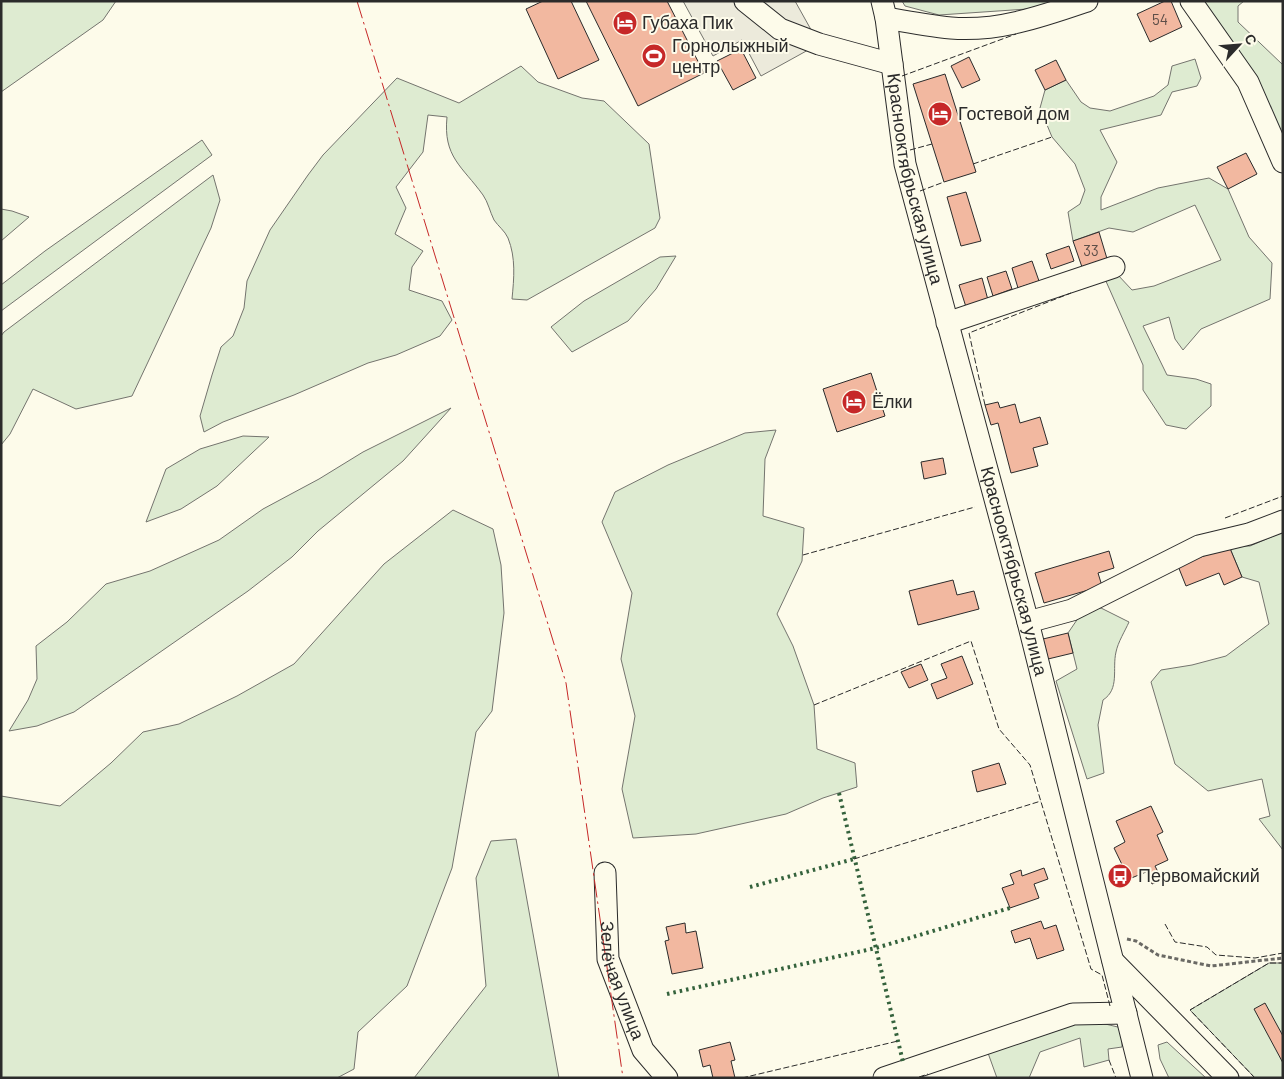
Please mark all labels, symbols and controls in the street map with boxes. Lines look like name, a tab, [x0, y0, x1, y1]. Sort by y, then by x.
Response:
hotel icon: Губаха Пик	[612, 10, 638, 36]
house number: 54	[1152, 10, 1168, 28]
place label: Губаха Пик	[642, 11, 733, 33]
north arrow	[1214, 20, 1264, 70]
text: С	[1241, 31, 1261, 47]
place label: Горнолыжный центр	[672, 34, 789, 77]
sports icon: Горнолыжный центр	[641, 43, 667, 69]
street label: Краснооктябрьская улица	[883, 72, 949, 287]
hotel icon: Гостевой дом	[927, 101, 953, 127]
place label: Гостевой дом	[958, 102, 1070, 124]
house number: 33	[1083, 241, 1099, 259]
hotel icon: Ёлки	[841, 389, 867, 415]
place label: Ёлки	[872, 390, 912, 412]
street label: Краснооктябрьская улица	[977, 464, 1053, 679]
bus stop icon: Первомайский	[1107, 863, 1133, 889]
place label: Первомайский	[1138, 864, 1260, 886]
street label: Зелёная улица	[597, 921, 650, 1044]

